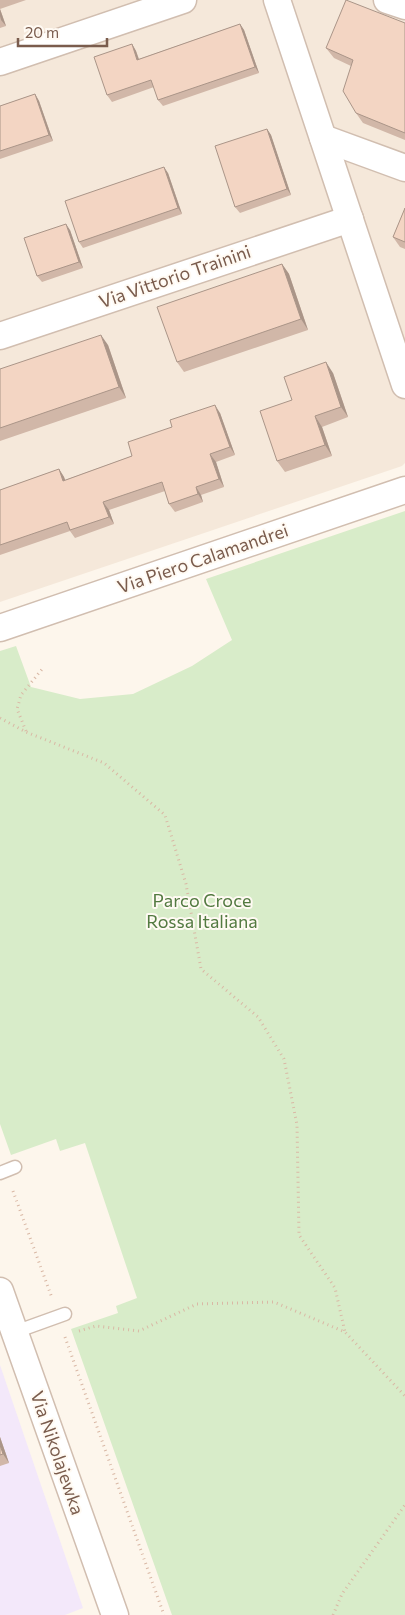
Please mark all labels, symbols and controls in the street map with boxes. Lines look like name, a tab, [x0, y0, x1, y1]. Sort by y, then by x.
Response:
scale bar	[18, 15, 106, 47]
text: 20 m	[25, 23, 59, 41]
street label: Via Vittorio Trainini	[96, 240, 254, 312]
street label: Via Piero Calamandrei	[115, 519, 291, 598]
park label: Parco Croce Rossa Italiana	[146, 889, 258, 932]
street label: Via Nikolajewka	[26, 1388, 89, 1518]

